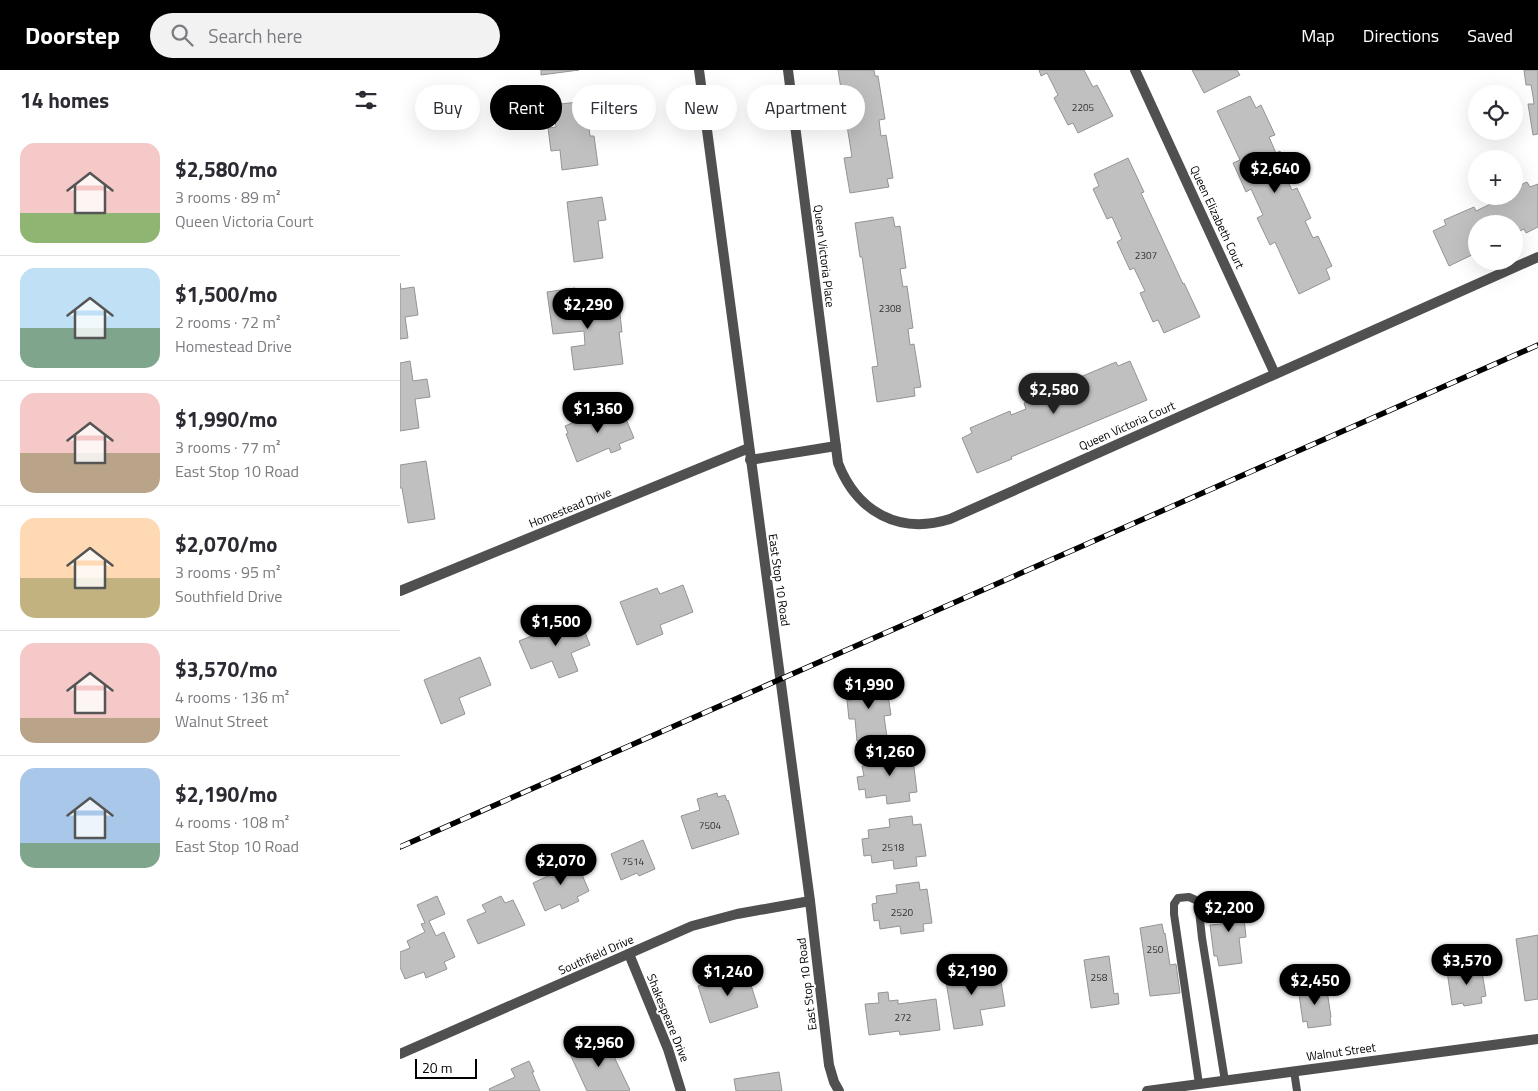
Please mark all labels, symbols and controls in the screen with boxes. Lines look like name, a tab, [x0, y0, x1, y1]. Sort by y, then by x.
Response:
search box	[150, 13, 500, 58]
text: Doorstep	[25, 17, 120, 53]
icon: search	[168, 21, 196, 49]
text: Search here	[208, 21, 302, 50]
text: Map	[1301, 22, 1335, 49]
text: Directions	[1363, 22, 1439, 49]
text: Saved	[1467, 22, 1513, 49]
text: 14 homes	[20, 84, 109, 116]
chip: Buy	[415, 85, 480, 130]
chip: Rent	[490, 85, 562, 130]
chip: Filters	[572, 85, 656, 130]
chip: New	[666, 85, 737, 130]
chip: Apartment	[747, 85, 865, 130]
map controls	[1468, 85, 1523, 270]
button: locate	[1468, 85, 1523, 140]
icon: filters	[352, 86, 380, 114]
house number: 2205	[1072, 100, 1095, 115]
button: +	[1468, 150, 1523, 205]
pin: $2,640	[1234, 152, 1316, 194]
text: $2,580/mo	[175, 153, 277, 185]
text: $2,640	[1250, 156, 1300, 180]
street label: Queen Elizabeth Court	[1185, 162, 1250, 272]
icon: home	[60, 163, 120, 223]
text: 3 rooms · 89 m²	[175, 185, 280, 209]
street label: Queen Victoria Place	[809, 203, 840, 308]
text: Queen Victoria Court	[175, 209, 313, 233]
button: −	[1468, 215, 1523, 270]
house number: 2307	[1135, 248, 1157, 263]
text: $1,500/mo	[175, 278, 277, 310]
icon: home	[60, 288, 120, 348]
pin: $2,290	[547, 288, 629, 330]
text: $2,290	[563, 292, 613, 316]
house number: 2308	[879, 301, 902, 316]
text: 2 rooms · 72 m²	[175, 310, 280, 334]
text: Homestead Drive	[175, 334, 292, 358]
pin: $2,580	[1013, 372, 1095, 415]
text: $2,580	[1029, 377, 1079, 401]
pin: $1,360	[557, 392, 639, 434]
street label: Queen Victoria Court	[1076, 395, 1179, 455]
text: $1,360	[573, 396, 623, 420]
text: $1,990/mo	[175, 403, 277, 435]
icon: home	[60, 413, 120, 473]
text: 3 rooms · 77 m²	[175, 435, 280, 459]
text: East Stop 10 Road	[175, 459, 299, 483]
street label: Homestead Drive	[526, 482, 614, 533]
text: $2,070/mo	[175, 528, 277, 560]
street label: East Stop 10 Road	[764, 533, 795, 627]
icon: home	[60, 538, 120, 598]
text: 3 rooms · 95 m²	[175, 560, 280, 584]
text: Southfield Drive	[175, 584, 282, 608]
pin: $1,500	[515, 604, 597, 647]
text: $1,500	[531, 609, 581, 633]
text: $3,570/mo	[175, 653, 277, 685]
icon: home	[60, 663, 120, 723]
pin: $1,990	[828, 668, 910, 710]
text: $1,990	[844, 672, 894, 696]
text: 4 rooms · 136 m²	[175, 685, 289, 709]
text: Walnut Street	[175, 709, 268, 733]
pin: $1,260	[849, 734, 931, 777]
text: $1,260	[865, 739, 915, 763]
text: $2,190/mo	[175, 778, 277, 810]
icon: home	[60, 788, 120, 848]
text: 4 rooms · 108 m²	[175, 810, 289, 834]
house number: 7504	[699, 818, 722, 833]
text: East Stop 10 Road	[175, 834, 299, 858]
house number: 2518	[882, 840, 905, 855]
pin: $2,070	[520, 844, 602, 886]
text: $2,070	[536, 848, 586, 872]
house number: 7514	[622, 854, 645, 869]
pin: $2,200	[1188, 890, 1270, 933]
text: $2,200	[1204, 895, 1254, 919]
house number: 2520	[891, 905, 914, 920]
street label: Southfield Drive	[555, 929, 636, 980]
street label: East Stop 10 Road	[791, 937, 822, 1031]
house number: 250	[1147, 942, 1164, 957]
pin: $3,570	[1426, 944, 1508, 986]
text: $3,570	[1442, 948, 1492, 972]
pin: $1,240	[687, 954, 769, 997]
pin: $2,190	[931, 954, 1013, 996]
text: $2,190	[947, 958, 997, 982]
text: $1,240	[703, 959, 753, 983]
pin: $2,450	[1274, 964, 1356, 1006]
text: $2,450	[1290, 968, 1340, 992]
house number: 258	[1091, 970, 1108, 985]
street label: Shakespeare Drive	[642, 971, 695, 1065]
house number: 272	[895, 1010, 911, 1025]
pin: $2,960	[558, 1026, 640, 1068]
text: $2,960	[574, 1030, 624, 1054]
street label: Walnut Street	[1305, 1037, 1378, 1066]
scale bar	[415, 1056, 478, 1079]
text: 20 m	[422, 1057, 452, 1078]

